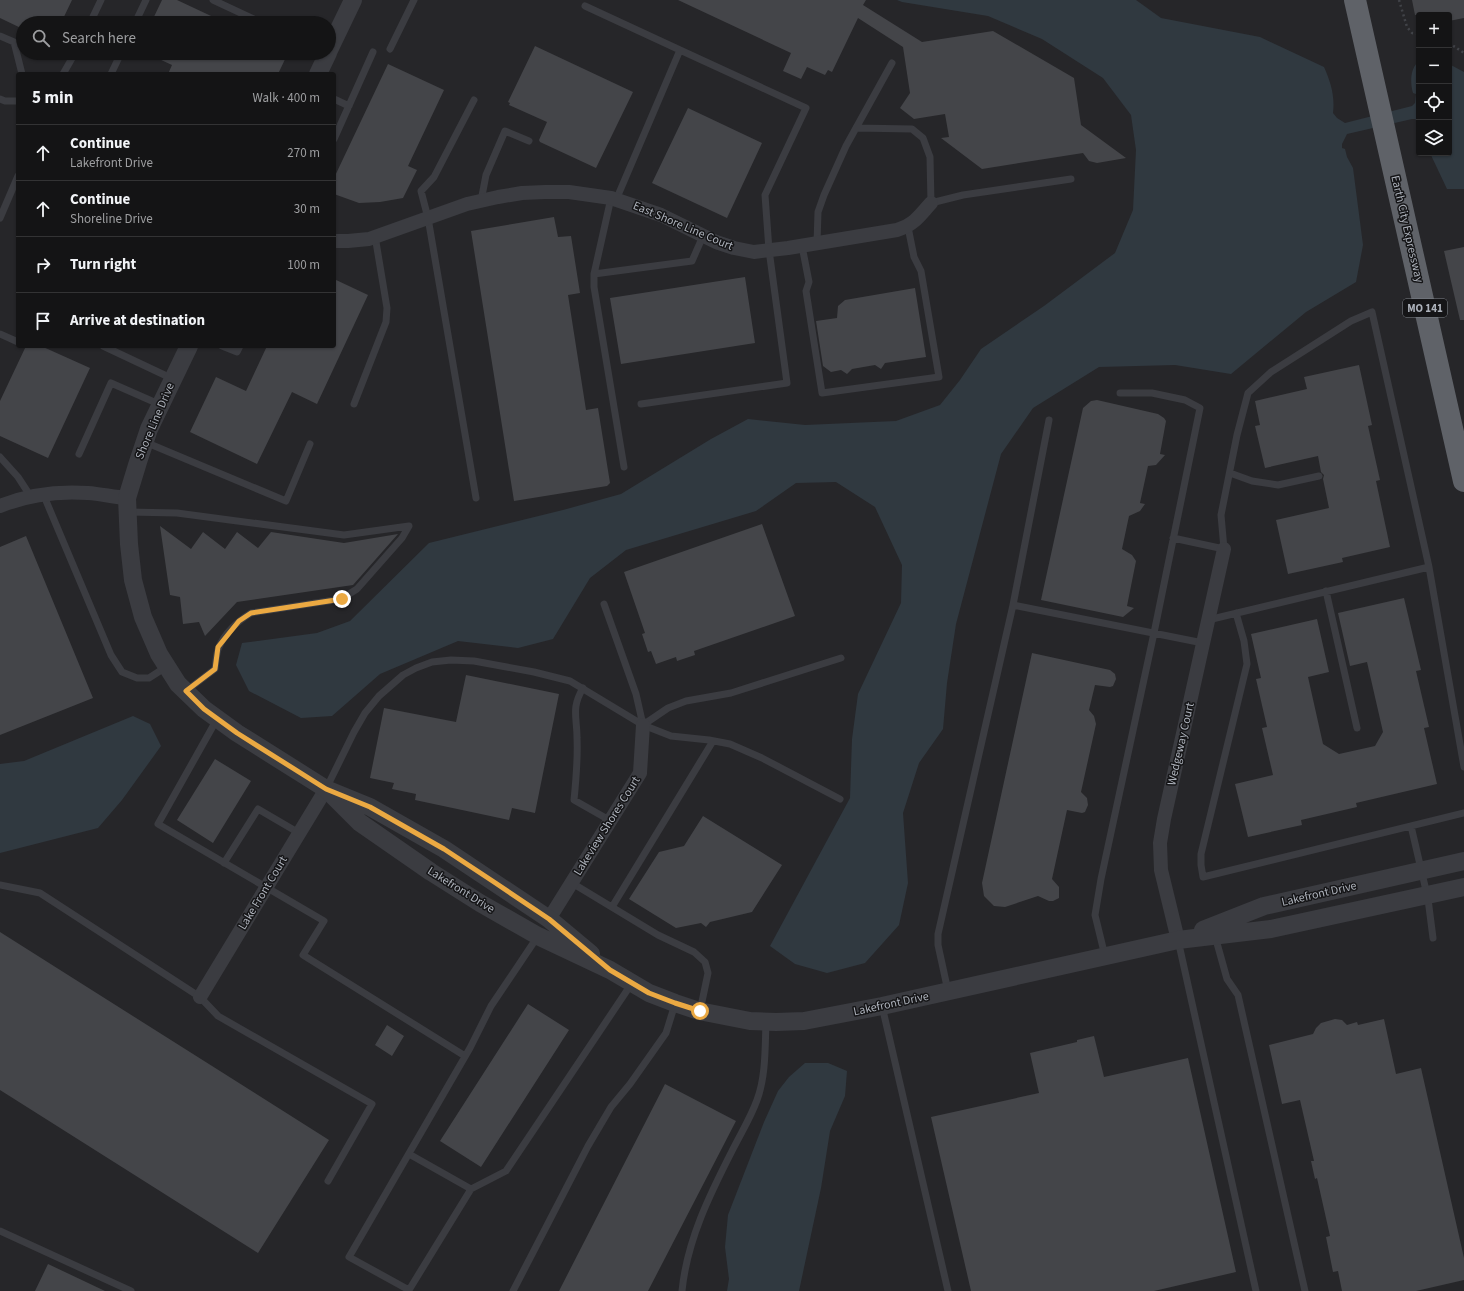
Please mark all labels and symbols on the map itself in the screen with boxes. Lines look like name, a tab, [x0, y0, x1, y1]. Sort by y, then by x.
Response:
street label: Earth City Expressway	[1386, 174, 1428, 285]
street label: East Shore Line Court	[630, 197, 736, 255]
road number: MO 141	[1403, 299, 1447, 317]
street label: Shore Line Drive	[131, 380, 179, 462]
route end	[333, 590, 351, 608]
street label: Wedgeway Court	[1163, 701, 1199, 787]
street label: Lakeview Shores Court	[570, 773, 644, 879]
street label: Lake Front Court	[234, 853, 292, 933]
street label: Lakefront Drive	[424, 862, 498, 918]
street label: Lakefront Drive	[1280, 877, 1358, 911]
street label: Lakefront Drive	[852, 988, 930, 1020]
route start	[691, 1002, 709, 1020]

